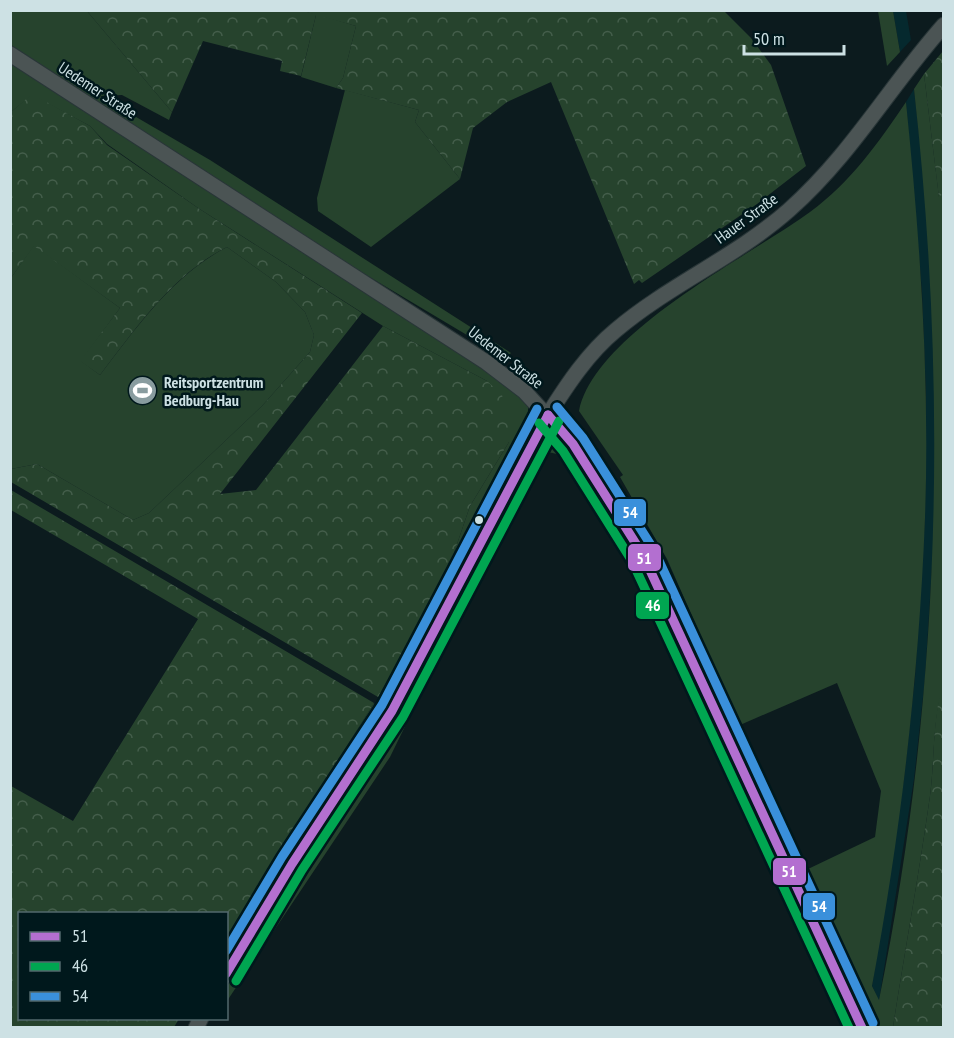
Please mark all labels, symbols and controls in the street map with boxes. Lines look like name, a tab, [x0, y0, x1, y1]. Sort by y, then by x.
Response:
scale bar	[744, 18, 844, 56]
text: 50 m	[753, 27, 785, 50]
street label: Uedemer Straße	[55, 57, 141, 123]
street label: Hauer Straße	[711, 189, 781, 247]
street label: Uedemer Straße	[464, 321, 548, 393]
place label: Reitsportzentrum Bedburg-Hau	[164, 372, 263, 410]
sports icon: Reitsportzentrum Bedburg-Hau	[127, 375, 159, 407]
line badge: 54	[613, 498, 647, 527]
text: 54	[622, 502, 638, 522]
unlabelled marker	[473, 514, 485, 526]
line badge: 51	[627, 543, 662, 572]
text: 51	[636, 548, 652, 568]
line badge: 46	[635, 591, 670, 620]
text: 46	[645, 595, 661, 615]
line badge: 51	[772, 857, 807, 886]
text: 51	[781, 861, 797, 881]
line badge: 54	[802, 892, 836, 921]
text: 54	[811, 896, 827, 916]
legend	[18, 912, 228, 1020]
text: 51	[72, 924, 88, 947]
text: 46	[72, 954, 88, 977]
text: 54	[72, 984, 88, 1007]

